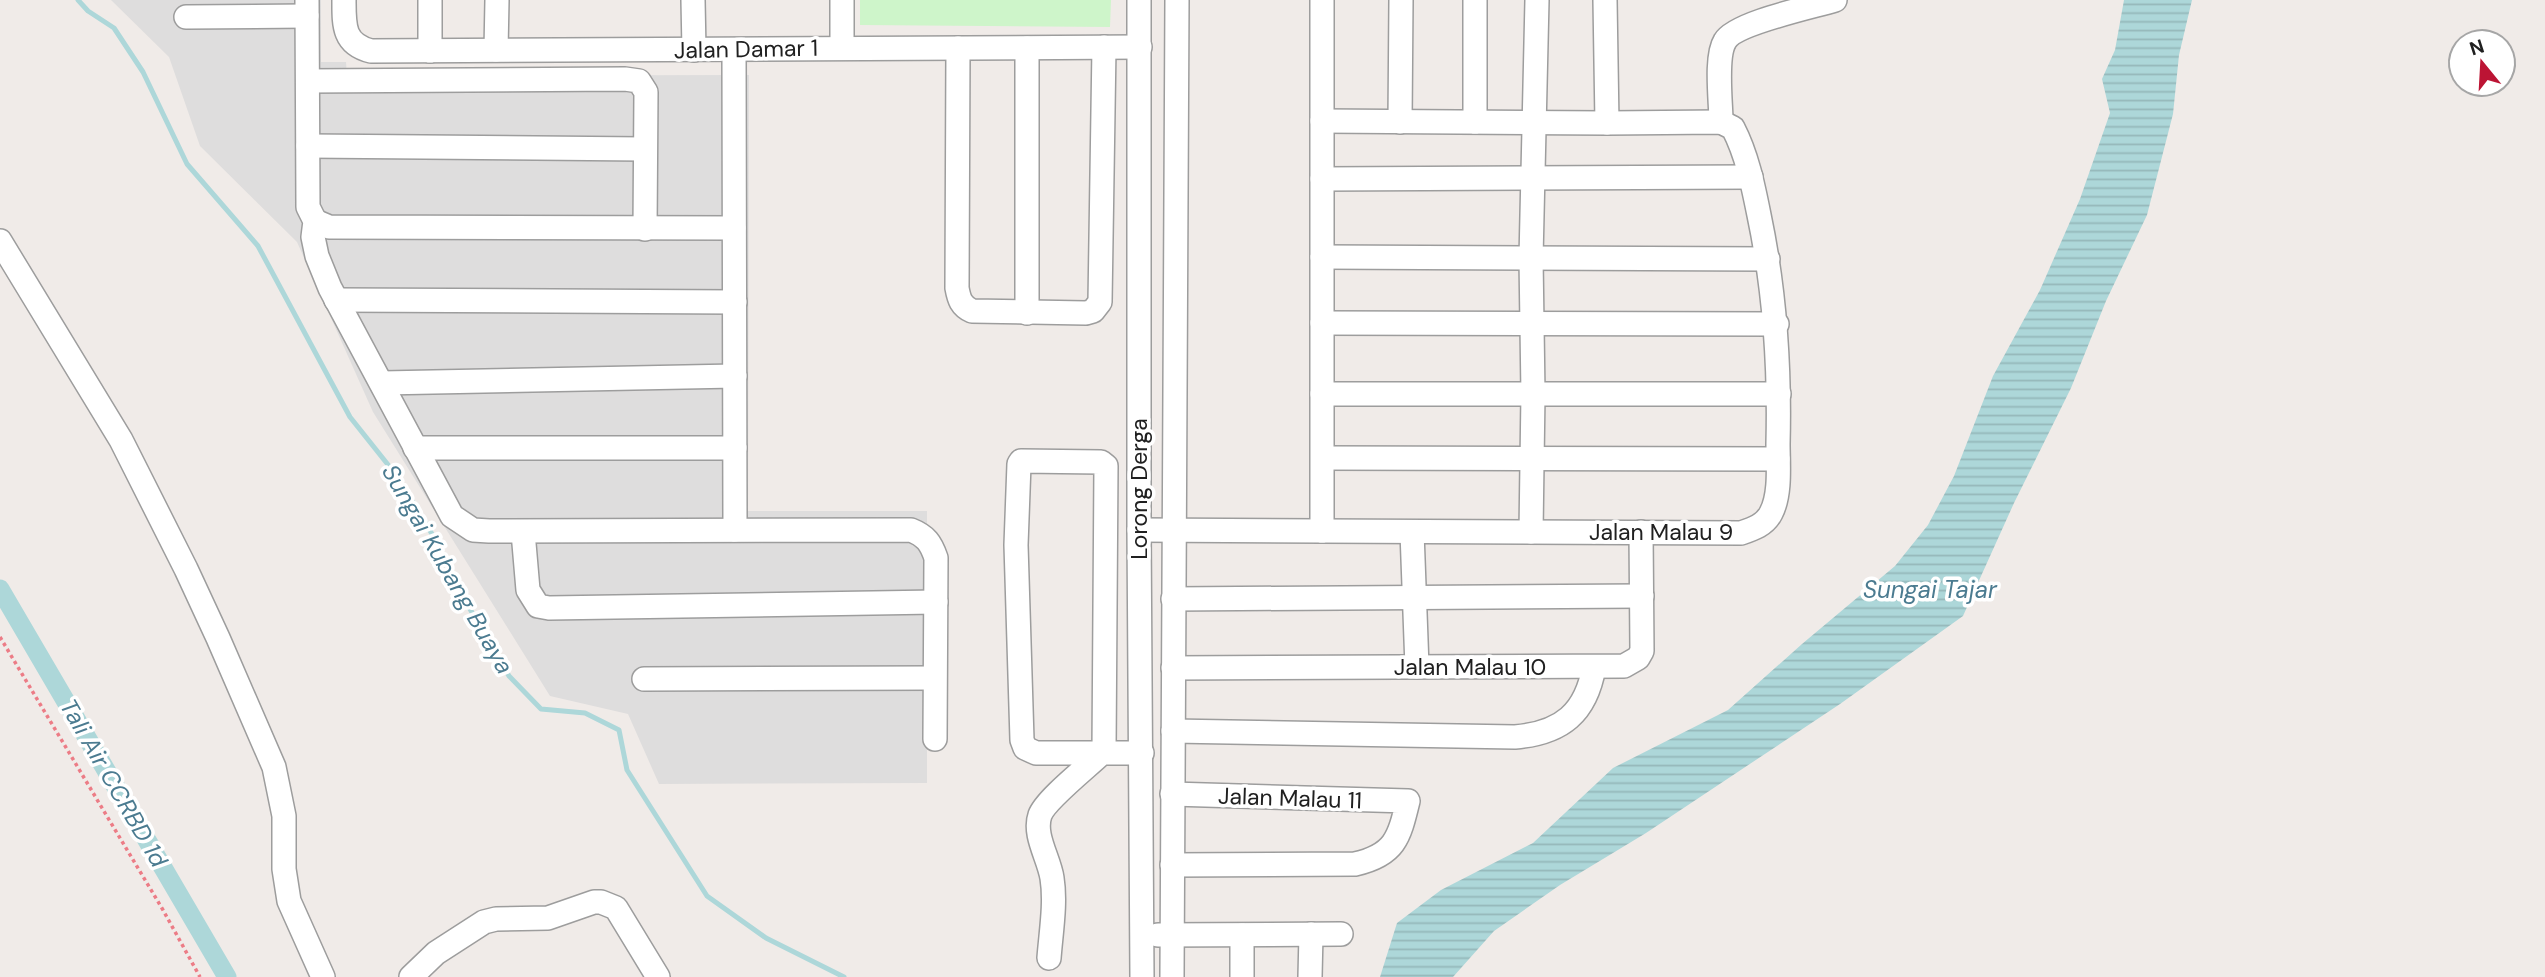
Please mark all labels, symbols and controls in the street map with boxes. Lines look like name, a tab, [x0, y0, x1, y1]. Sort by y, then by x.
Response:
north arrow	[2447, 28, 2517, 98]
street label: Jalan Damar 1	[674, 33, 818, 65]
text: N	[2466, 33, 2487, 61]
street label: Lorong Derga	[1124, 418, 1154, 560]
water label: Sungai Kubang Buaya	[375, 459, 521, 679]
street label: Jalan Malau 9	[1589, 517, 1733, 547]
water label: Sungai Tajar	[1863, 574, 1998, 605]
street label: Jalan Malau 10	[1394, 652, 1546, 682]
water label: Tali Air CCRBD 1d	[53, 693, 175, 874]
street label: Jalan Malau 11	[1217, 780, 1363, 816]

